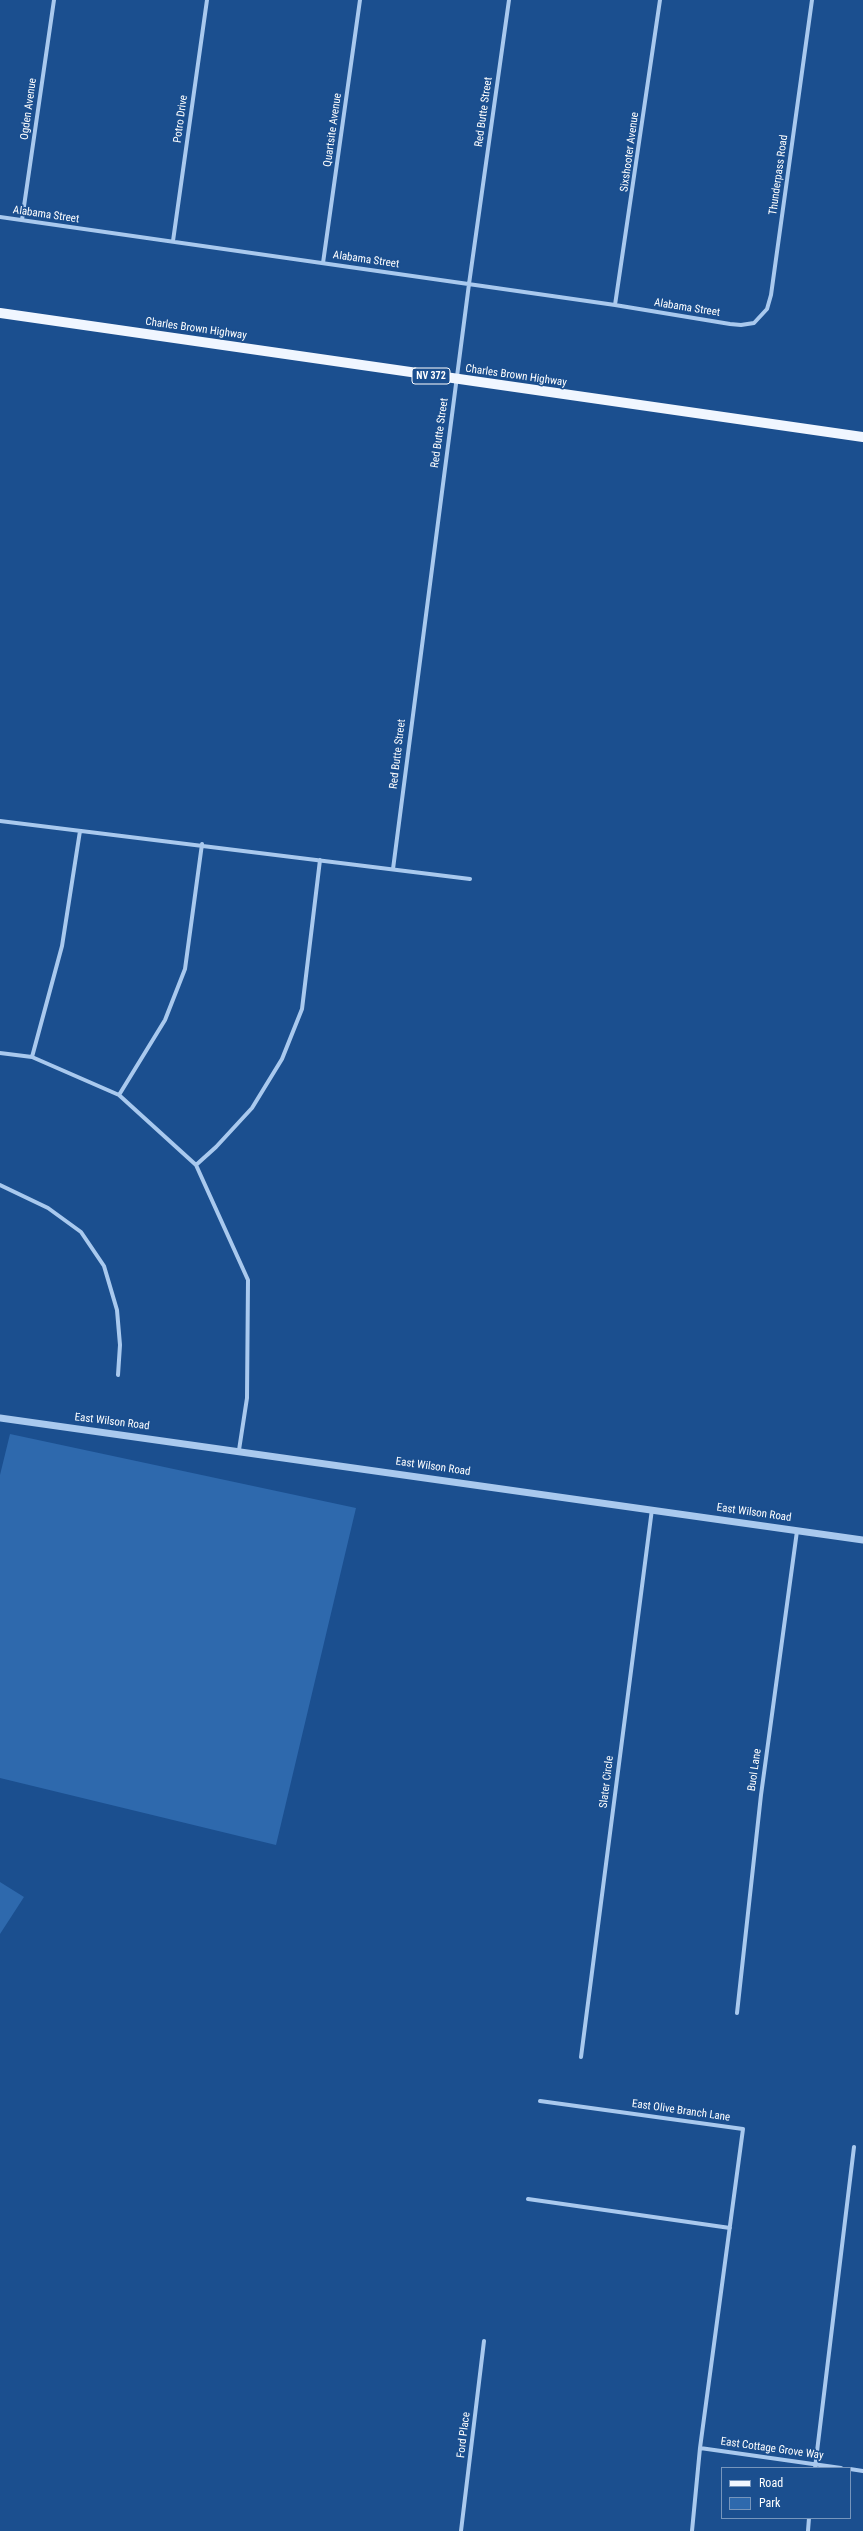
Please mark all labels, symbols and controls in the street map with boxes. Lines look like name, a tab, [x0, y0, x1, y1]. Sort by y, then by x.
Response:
street label: Red Butte Street	[473, 76, 495, 148]
street label: Ogden Avenue	[18, 77, 40, 141]
street label: Quartsite Avenue	[321, 92, 345, 168]
street label: Potro Drive	[171, 94, 191, 144]
street label: Sixshooter Avenue	[618, 111, 642, 193]
street label: Thunderpass Road	[767, 134, 791, 216]
street label: Alabama Street	[12, 204, 80, 226]
street label: Alabama Street	[332, 249, 400, 271]
street label: Alabama Street	[653, 296, 721, 320]
street label: Charles Brown Highway	[144, 315, 248, 343]
street label: Charles Brown Highway	[464, 362, 568, 390]
road number: NV 372	[412, 368, 450, 384]
street label: Red Butte Street	[429, 397, 451, 469]
street label: Red Butte Street	[387, 718, 409, 790]
street label: East Wilson Road	[74, 1411, 150, 1433]
street label: East Wilson Road	[395, 1455, 471, 1479]
street label: East Wilson Road	[716, 1501, 792, 1525]
street label: Buol Lane	[745, 1748, 765, 1792]
street label: Slater Circle	[597, 1755, 617, 1809]
street label: East Olive Branch Lane	[631, 2098, 731, 2124]
street label: Ford Place	[455, 2411, 473, 2459]
street label: East Cottage Grove Way	[720, 2435, 824, 2463]
legend	[721, 2467, 851, 2519]
text: Road	[759, 2476, 783, 2490]
text: Park	[759, 2496, 780, 2510]

